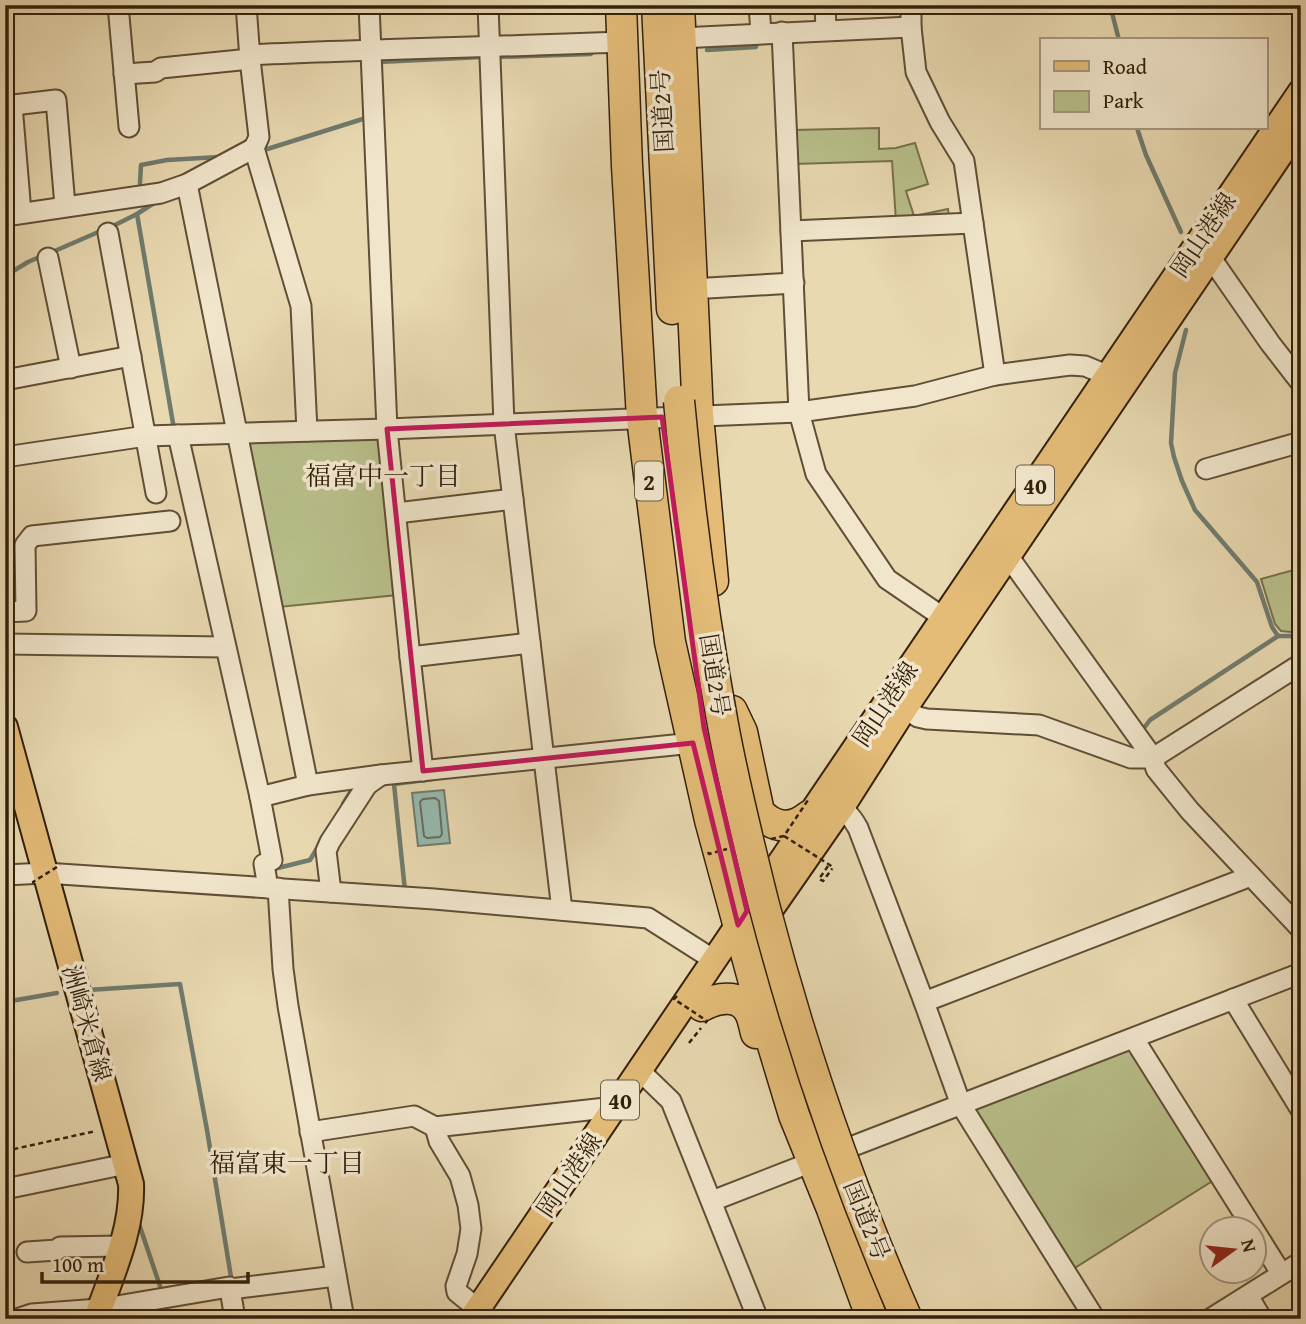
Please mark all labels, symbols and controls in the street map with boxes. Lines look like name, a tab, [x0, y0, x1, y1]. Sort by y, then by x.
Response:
legend	[1040, 38, 1268, 130]
text: Road	[1103, 51, 1148, 82]
street label: 国道2号	[642, 68, 682, 154]
text: Park	[1103, 85, 1144, 116]
street label: 岡山港線	[1162, 185, 1244, 285]
district label: 福富中一丁目	[305, 456, 461, 495]
road number: 2	[635, 461, 663, 500]
road number: 40	[1016, 466, 1054, 505]
street label: 国道2号	[691, 631, 739, 719]
street label: 岡山港線	[844, 654, 926, 754]
street label: 洲崎米倉線	[54, 961, 120, 1085]
road number: 40	[601, 1080, 639, 1120]
street label: 岡山港線	[528, 1125, 610, 1225]
district label: 福富東一丁目	[209, 1143, 365, 1182]
street label: 国道2号	[835, 1175, 899, 1265]
north arrow	[1198, 1216, 1268, 1286]
text: N	[1234, 1236, 1265, 1256]
scale bar	[42, 1240, 248, 1284]
text: 100 m	[52, 1249, 104, 1280]

